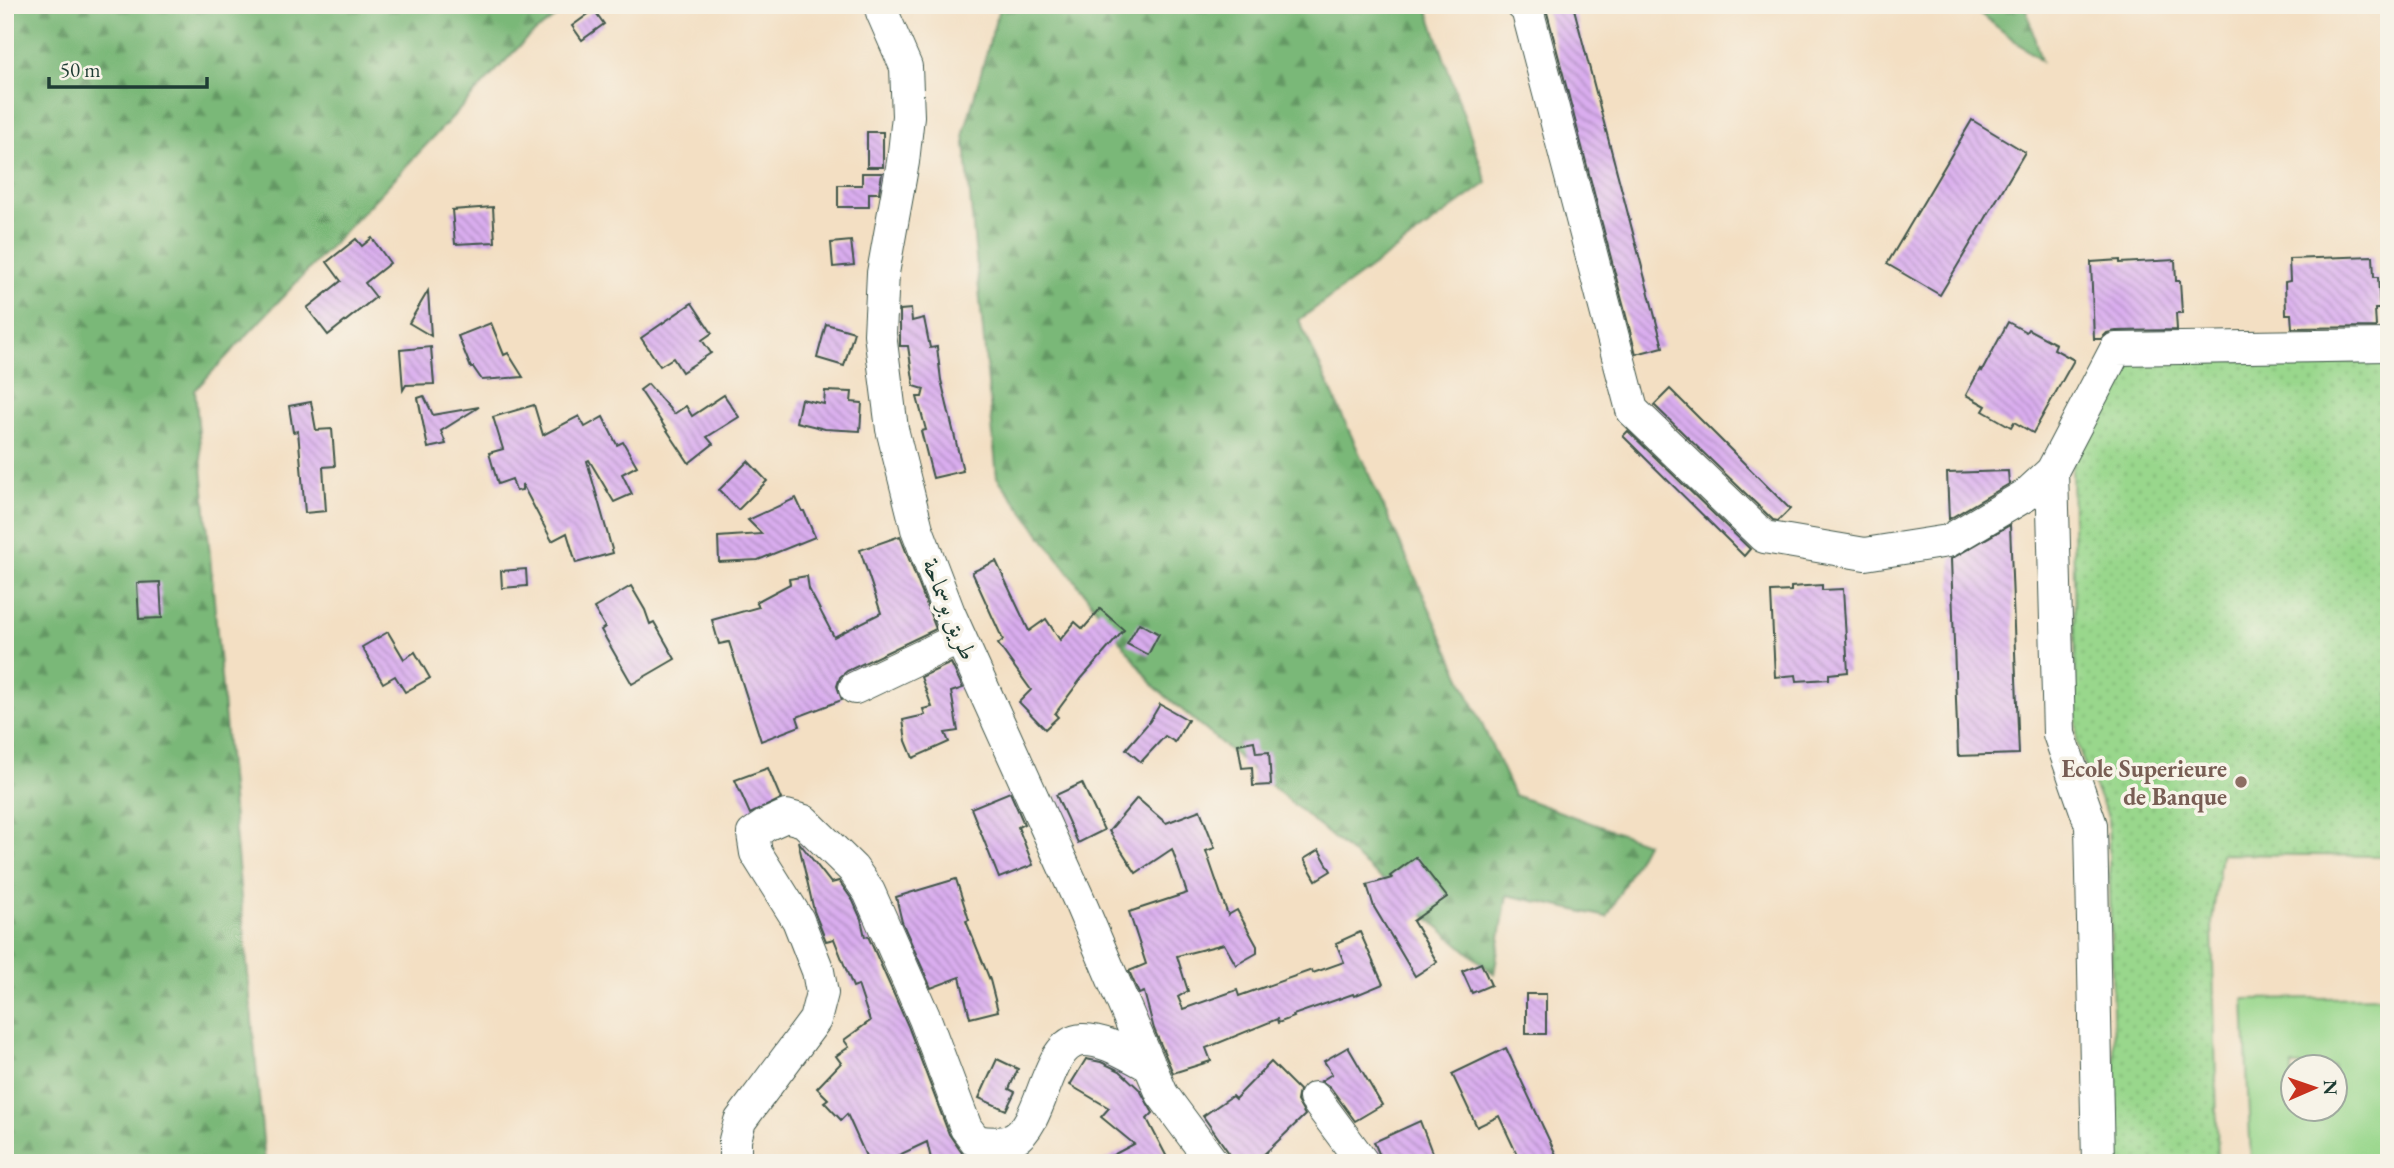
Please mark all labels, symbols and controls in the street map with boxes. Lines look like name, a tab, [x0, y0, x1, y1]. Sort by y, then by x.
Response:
scale bar	[49, 46, 206, 90]
text: 50 m	[60, 56, 101, 83]
street label: طريق بوسماحة	[916, 553, 984, 665]
place label: Ecole Superieure de Banque	[2061, 753, 2227, 813]
marker: Ecole Superieure de Banque	[2233, 774, 2249, 790]
north arrow	[2278, 1052, 2348, 1122]
text: N	[2318, 1079, 2343, 1096]

